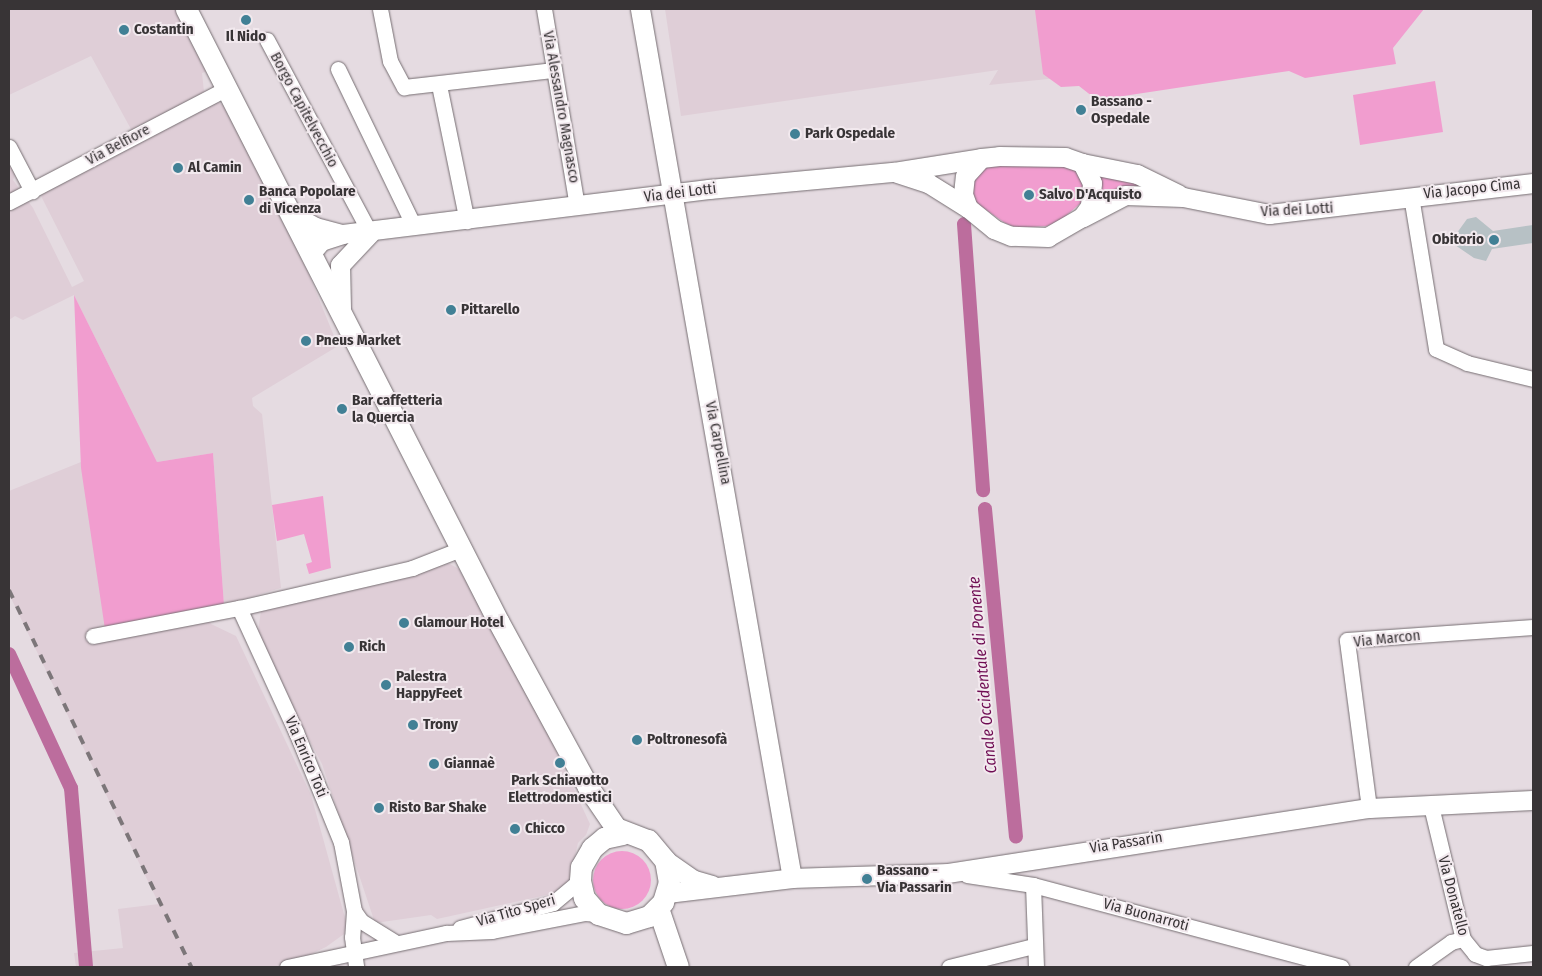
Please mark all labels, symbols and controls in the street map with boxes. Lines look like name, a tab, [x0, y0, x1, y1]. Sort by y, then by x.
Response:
marker: Il Nido	[240, 14, 252, 26]
place label: Costantin	[134, 21, 194, 39]
marker: Costantin	[118, 24, 130, 36]
place label: Il Nido	[226, 28, 266, 46]
street label: Via Alessandro Magnasco	[539, 30, 583, 184]
street label: Borgo Capitelvecchio	[266, 49, 342, 171]
place label: Bassano - Ospedale	[1091, 92, 1152, 127]
marker: Bassano - Ospedale	[1075, 104, 1087, 116]
street label: Via Belfiore	[83, 121, 153, 169]
place label: Park Ospedale	[805, 125, 895, 143]
marker: Park Ospedale	[789, 128, 801, 140]
place label: Al Camin	[188, 159, 242, 177]
marker: Al Camin	[172, 162, 184, 174]
street label: Via Jacopo Cima	[1423, 175, 1521, 203]
street label: Via dei Lotti	[643, 180, 717, 206]
place label: Banca Popolare di Vicenza	[259, 182, 356, 217]
place label: Salvo D'Acquisto	[1039, 186, 1142, 204]
marker: Salvo D'Acquisto	[1023, 189, 1035, 201]
marker: Banca Popolare di Vicenza	[243, 194, 255, 206]
street label: Via dei Lotti	[1260, 199, 1334, 221]
place label: Obitorio	[1432, 231, 1484, 249]
marker: Obitorio	[1488, 234, 1500, 246]
place label: Pittarello	[461, 301, 520, 319]
marker: Pittarello	[445, 304, 457, 316]
place label: Pneus Market	[316, 332, 401, 350]
marker: Pneus Market	[300, 335, 312, 347]
place label: Bar caffetteria la Quercia	[352, 391, 442, 426]
street label: Via Carpellina	[701, 400, 735, 486]
marker: Bar caffetteria la Quercia	[336, 403, 348, 415]
water label: Canale Occidentale di Ponente	[965, 576, 1001, 774]
place label: Glamour Hotel	[414, 614, 504, 632]
marker: Glamour Hotel	[398, 617, 410, 629]
street label: Via Marcon	[1353, 627, 1421, 651]
place label: Rich	[359, 638, 386, 656]
marker: Rich	[343, 641, 355, 653]
place label: Palestra HappyFeet	[396, 667, 462, 702]
marker: Palestra HappyFeet	[380, 679, 392, 691]
street label: Via Enrico Toti	[281, 714, 331, 800]
place label: Trony	[423, 716, 458, 734]
marker: Trony	[407, 719, 419, 731]
place label: Poltronesofà	[647, 731, 727, 749]
marker: Poltronesofà	[631, 734, 643, 746]
place label: Giannaè	[444, 755, 495, 773]
marker: Park Schiavotto Elettrodomestici	[554, 757, 566, 769]
marker: Giannaè	[428, 758, 440, 770]
place label: Park Schiavotto Elettrodomestici	[508, 771, 612, 806]
place label: Risto Bar Shake	[389, 799, 487, 817]
marker: Risto Bar Shake	[373, 802, 385, 814]
place label: Chicco	[525, 820, 565, 838]
marker: Chicco	[509, 823, 521, 835]
street label: Via Passarin	[1088, 828, 1164, 858]
street label: Via Donatello	[1434, 854, 1472, 938]
place label: Bassano - Via Passarin	[877, 861, 952, 896]
marker: Bassano - Via Passarin	[861, 873, 873, 885]
street label: Via Tito Speri	[475, 891, 557, 931]
street label: Via Buonarroti	[1101, 895, 1191, 935]

